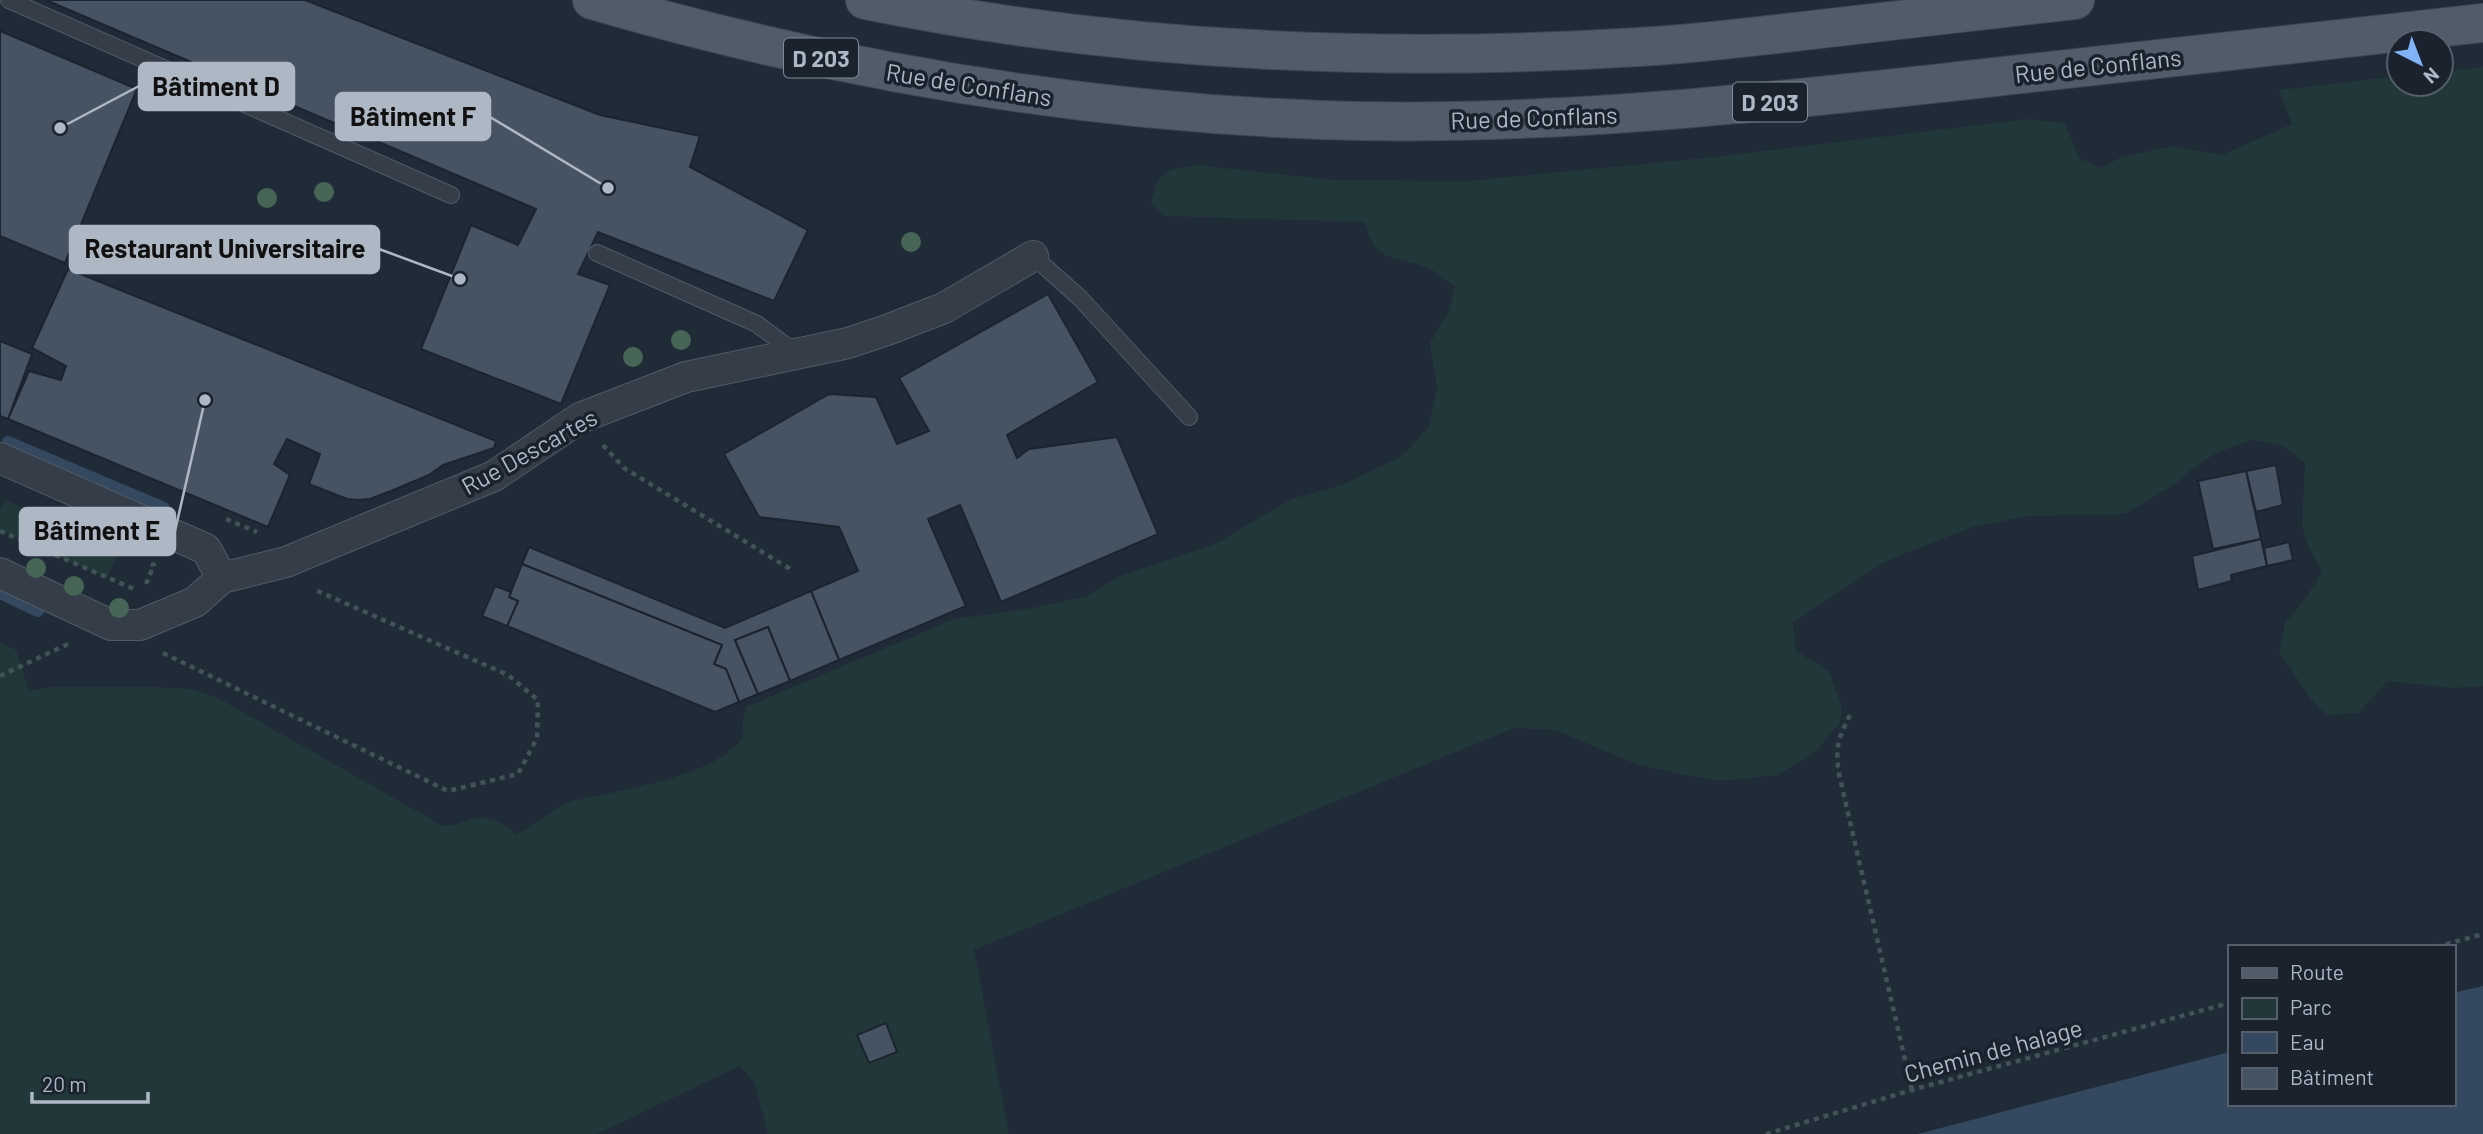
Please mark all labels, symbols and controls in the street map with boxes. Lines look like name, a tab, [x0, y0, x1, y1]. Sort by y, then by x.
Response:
north arrow	[2385, 28, 2455, 98]
road number: D 203	[784, 39, 858, 78]
street label: Rue de Conflans	[2013, 42, 2183, 88]
street label: Rue de Conflans	[884, 57, 1054, 111]
callout: Bâtiment D	[139, 63, 294, 110]
text: N	[2419, 63, 2444, 89]
text: Bâtiment D	[152, 70, 280, 101]
road number: D 203	[1733, 82, 1807, 122]
callout: Bâtiment F	[336, 93, 490, 140]
text: Bâtiment F	[350, 100, 476, 131]
street label: Rue de Conflans	[1450, 100, 1618, 134]
callout: Restaurant Universitaire	[70, 226, 379, 273]
text: Restaurant Universitaire	[85, 232, 365, 263]
street label: Rue Descartes	[456, 402, 602, 500]
callout: Bâtiment E	[20, 508, 175, 555]
text: Bâtiment E	[34, 514, 160, 545]
legend	[2228, 945, 2455, 1106]
text: Route	[2290, 959, 2344, 984]
text: Parc	[2290, 994, 2332, 1019]
street label: Chemin de halage	[1901, 1012, 2085, 1088]
text: Eau	[2290, 1029, 2325, 1054]
scale bar	[32, 1060, 147, 1104]
text: Bâtiment	[2290, 1064, 2374, 1089]
text: 20 m	[42, 1071, 87, 1096]

